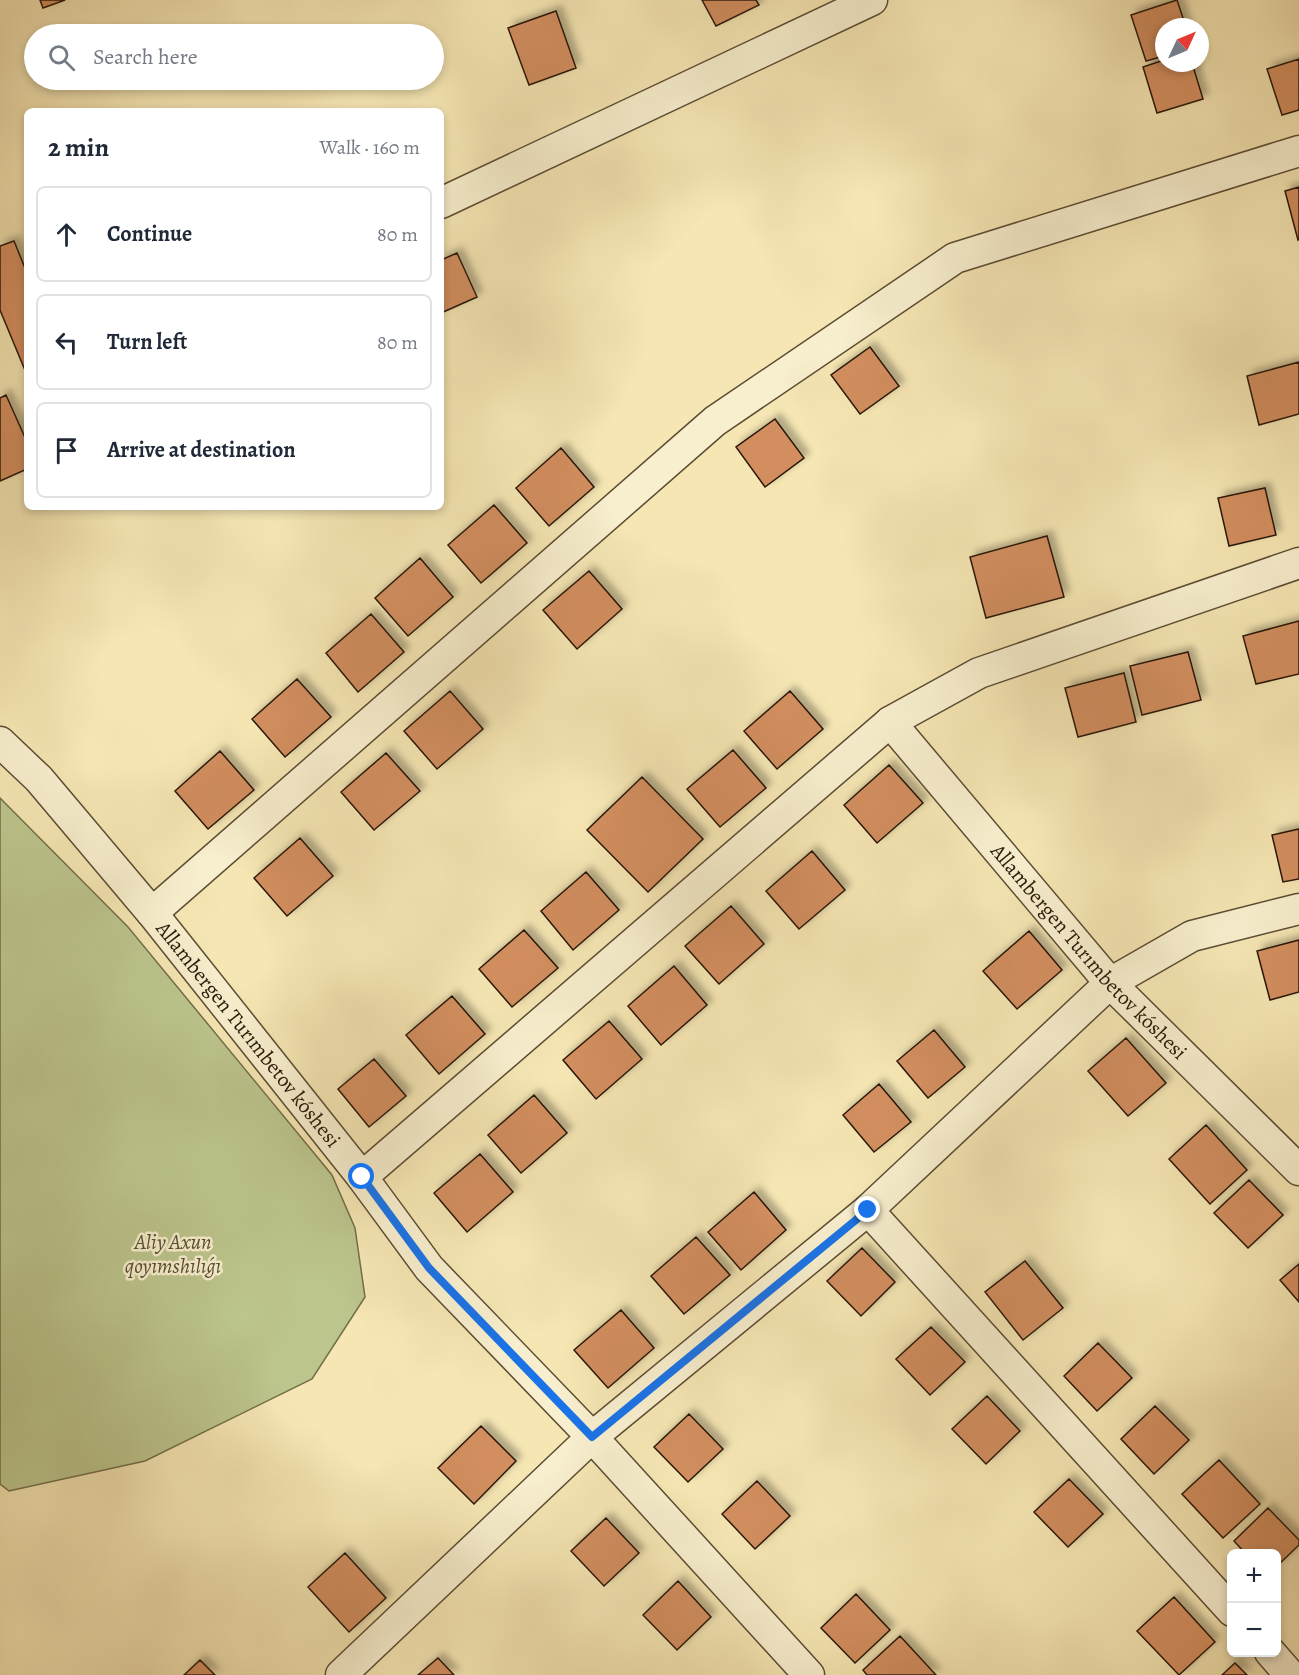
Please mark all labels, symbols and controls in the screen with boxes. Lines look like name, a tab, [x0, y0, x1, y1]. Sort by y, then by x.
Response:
north arrow	[1155, 18, 1209, 72]
search box	[24, 24, 444, 90]
icon: search	[45, 41, 78, 74]
text: Search here	[93, 42, 198, 72]
text: 2 min	[48, 130, 109, 165]
text: Walk · 160 m	[320, 134, 420, 161]
icon: ahead	[50, 218, 83, 251]
text: Continue	[107, 219, 192, 249]
text: 80 m	[377, 221, 418, 248]
icon: left	[50, 326, 83, 359]
text: Turn left	[107, 327, 187, 357]
text: 80 m	[377, 329, 418, 356]
icon: arrive	[50, 434, 83, 467]
text: Arrive at destination	[107, 435, 296, 465]
street label: Allambergen Turımbetov kóshesi	[984, 837, 1193, 1066]
street label: Allambergen Turımbetov kóshesi	[149, 915, 347, 1153]
route start	[348, 1163, 374, 1189]
route end	[854, 1196, 880, 1222]
park label: Aliy Axun qoyımshılıǵı	[125, 1228, 221, 1280]
map controls	[1227, 1549, 1281, 1657]
button: +	[1227, 1549, 1281, 1603]
button: −	[1227, 1603, 1281, 1657]

